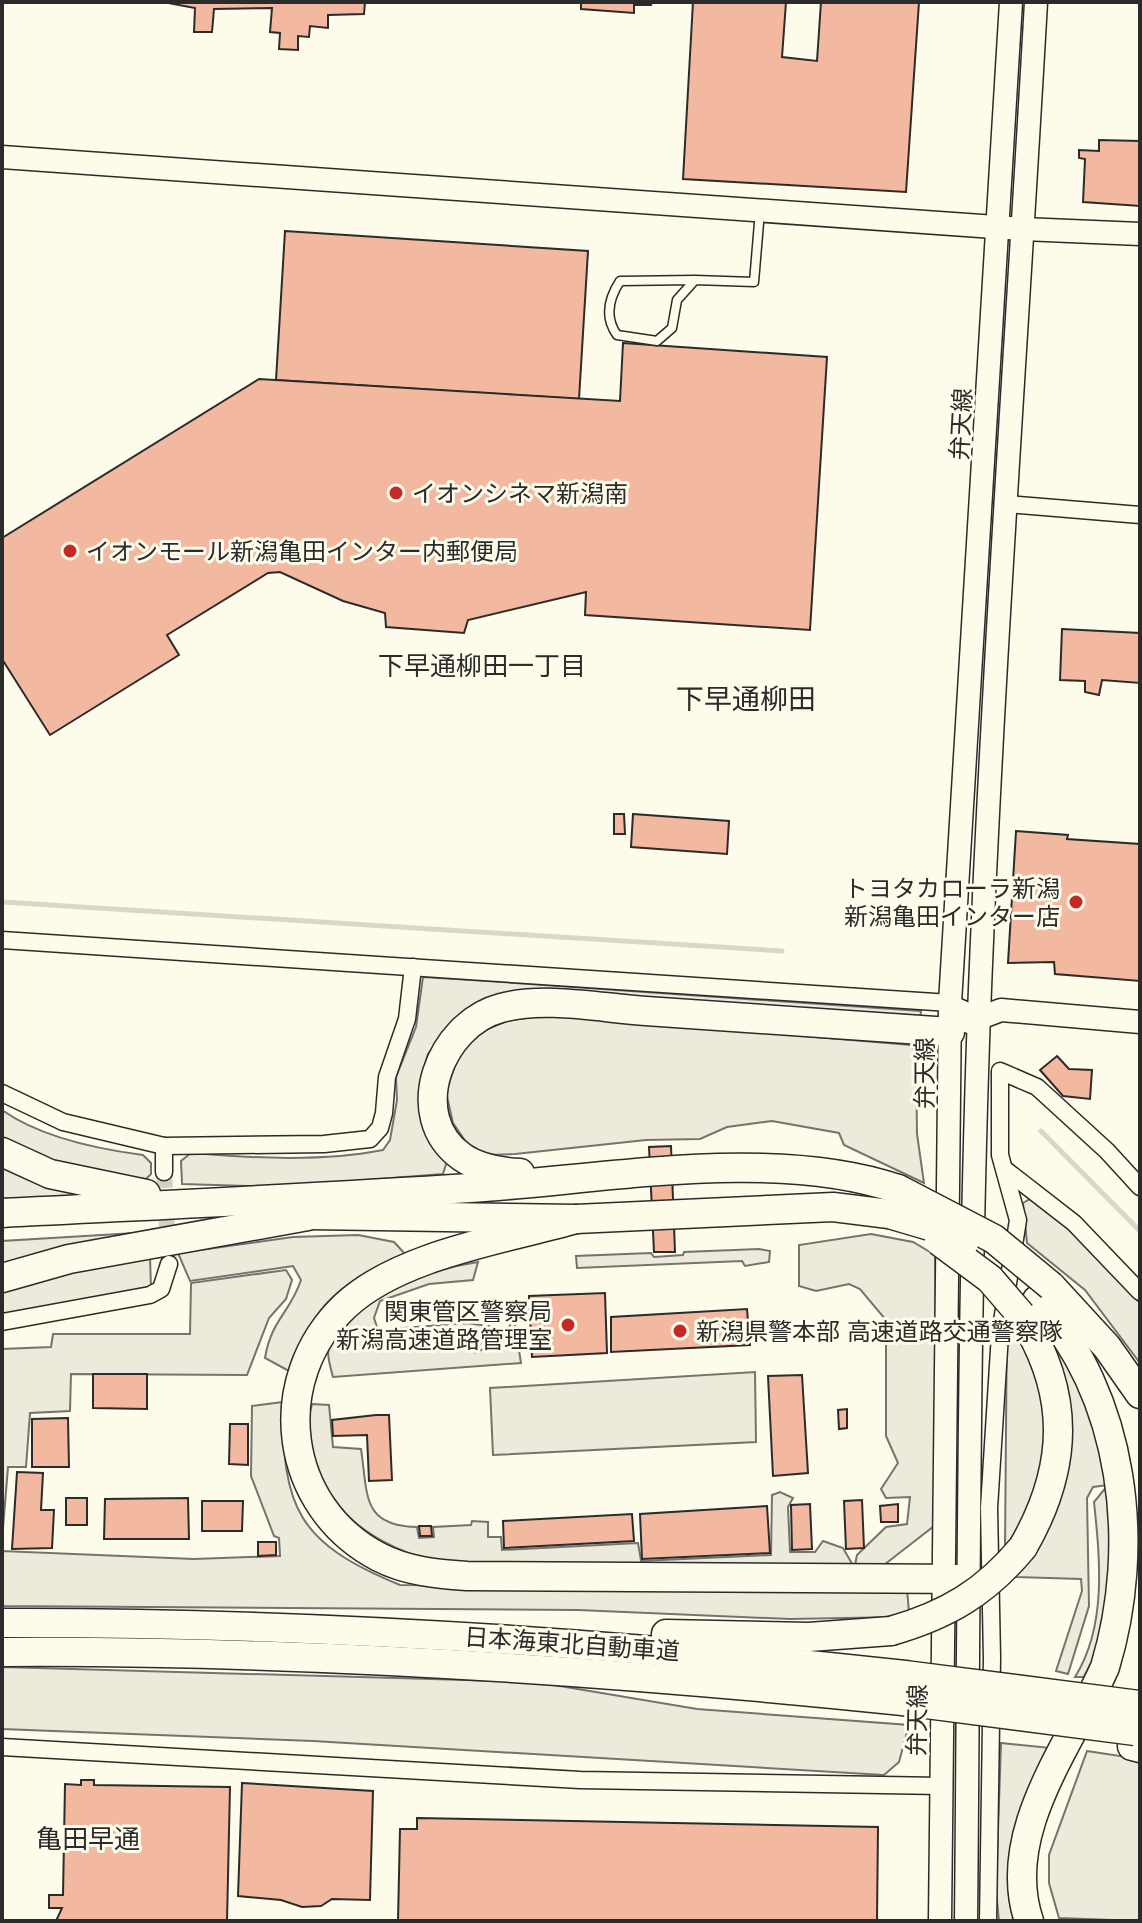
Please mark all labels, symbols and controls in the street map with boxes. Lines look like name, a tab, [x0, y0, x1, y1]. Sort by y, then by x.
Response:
street label: 弁天線	[946, 387, 976, 461]
place label: イオンシネマ新潟南	[412, 480, 628, 507]
marker: イオンシネマ新潟南	[387, 484, 405, 502]
place label: イオンモール新潟亀田インター内郵便局	[86, 538, 518, 565]
marker: イオンモール新潟亀田インター内郵便局	[61, 542, 79, 560]
district label: 下早通柳田一丁目	[378, 651, 586, 681]
district label: 下早通柳田	[676, 684, 816, 715]
place label: トヨタカローラ新潟 新潟亀田インター店	[844, 875, 1060, 930]
marker: トヨタカローラ新潟 新潟亀田インター店	[1067, 893, 1085, 911]
street label: 弁天線	[911, 1037, 938, 1109]
place label: 関東管区警察局 新潟高速道路管理室	[336, 1298, 552, 1353]
marker: 関東管区警察局 新潟高速道路管理室	[559, 1316, 577, 1334]
place label: 新潟県警本部 高速道路交通警察隊	[696, 1318, 1063, 1345]
marker: 新潟県警本部 高速道路交通警察隊	[671, 1322, 689, 1340]
street label: 日本海東北自動車道	[463, 1623, 681, 1665]
street label: 弁天線	[903, 1684, 931, 1756]
district label: 亀田早通	[36, 1824, 140, 1854]

